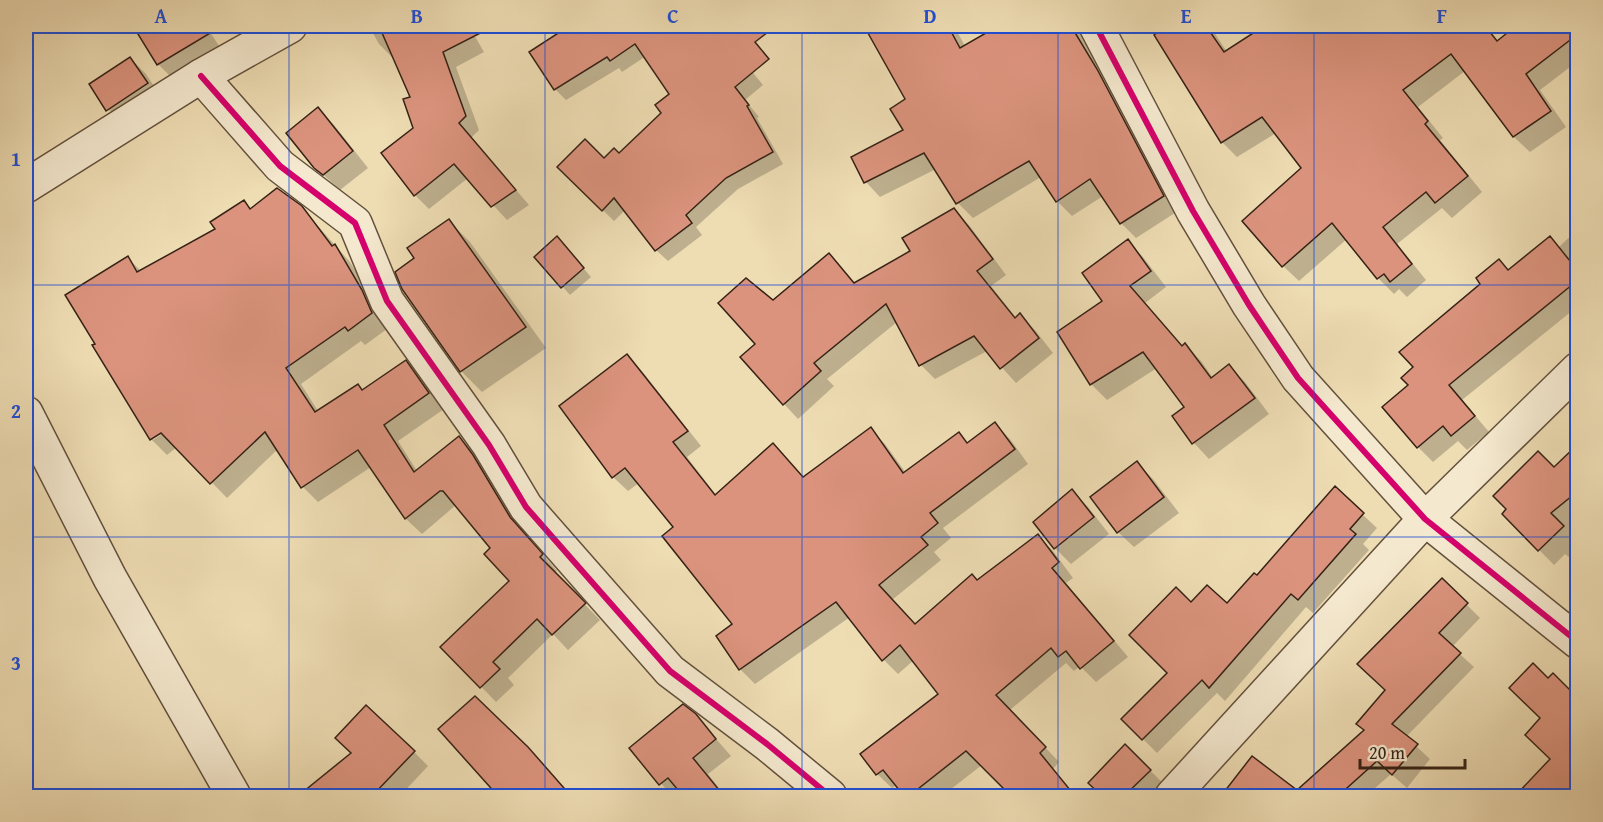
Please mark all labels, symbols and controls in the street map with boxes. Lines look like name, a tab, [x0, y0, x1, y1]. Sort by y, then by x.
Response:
text: A	[155, 1, 168, 30]
text: B	[411, 1, 423, 30]
text: C	[667, 1, 679, 30]
text: D	[923, 1, 937, 30]
text: E	[1181, 1, 1192, 30]
text: F	[1437, 1, 1447, 30]
text: 1	[11, 144, 21, 173]
text: 2	[11, 396, 21, 425]
text: 3	[11, 648, 21, 677]
scale bar	[1360, 732, 1465, 770]
text: 20 m	[1369, 739, 1405, 766]

